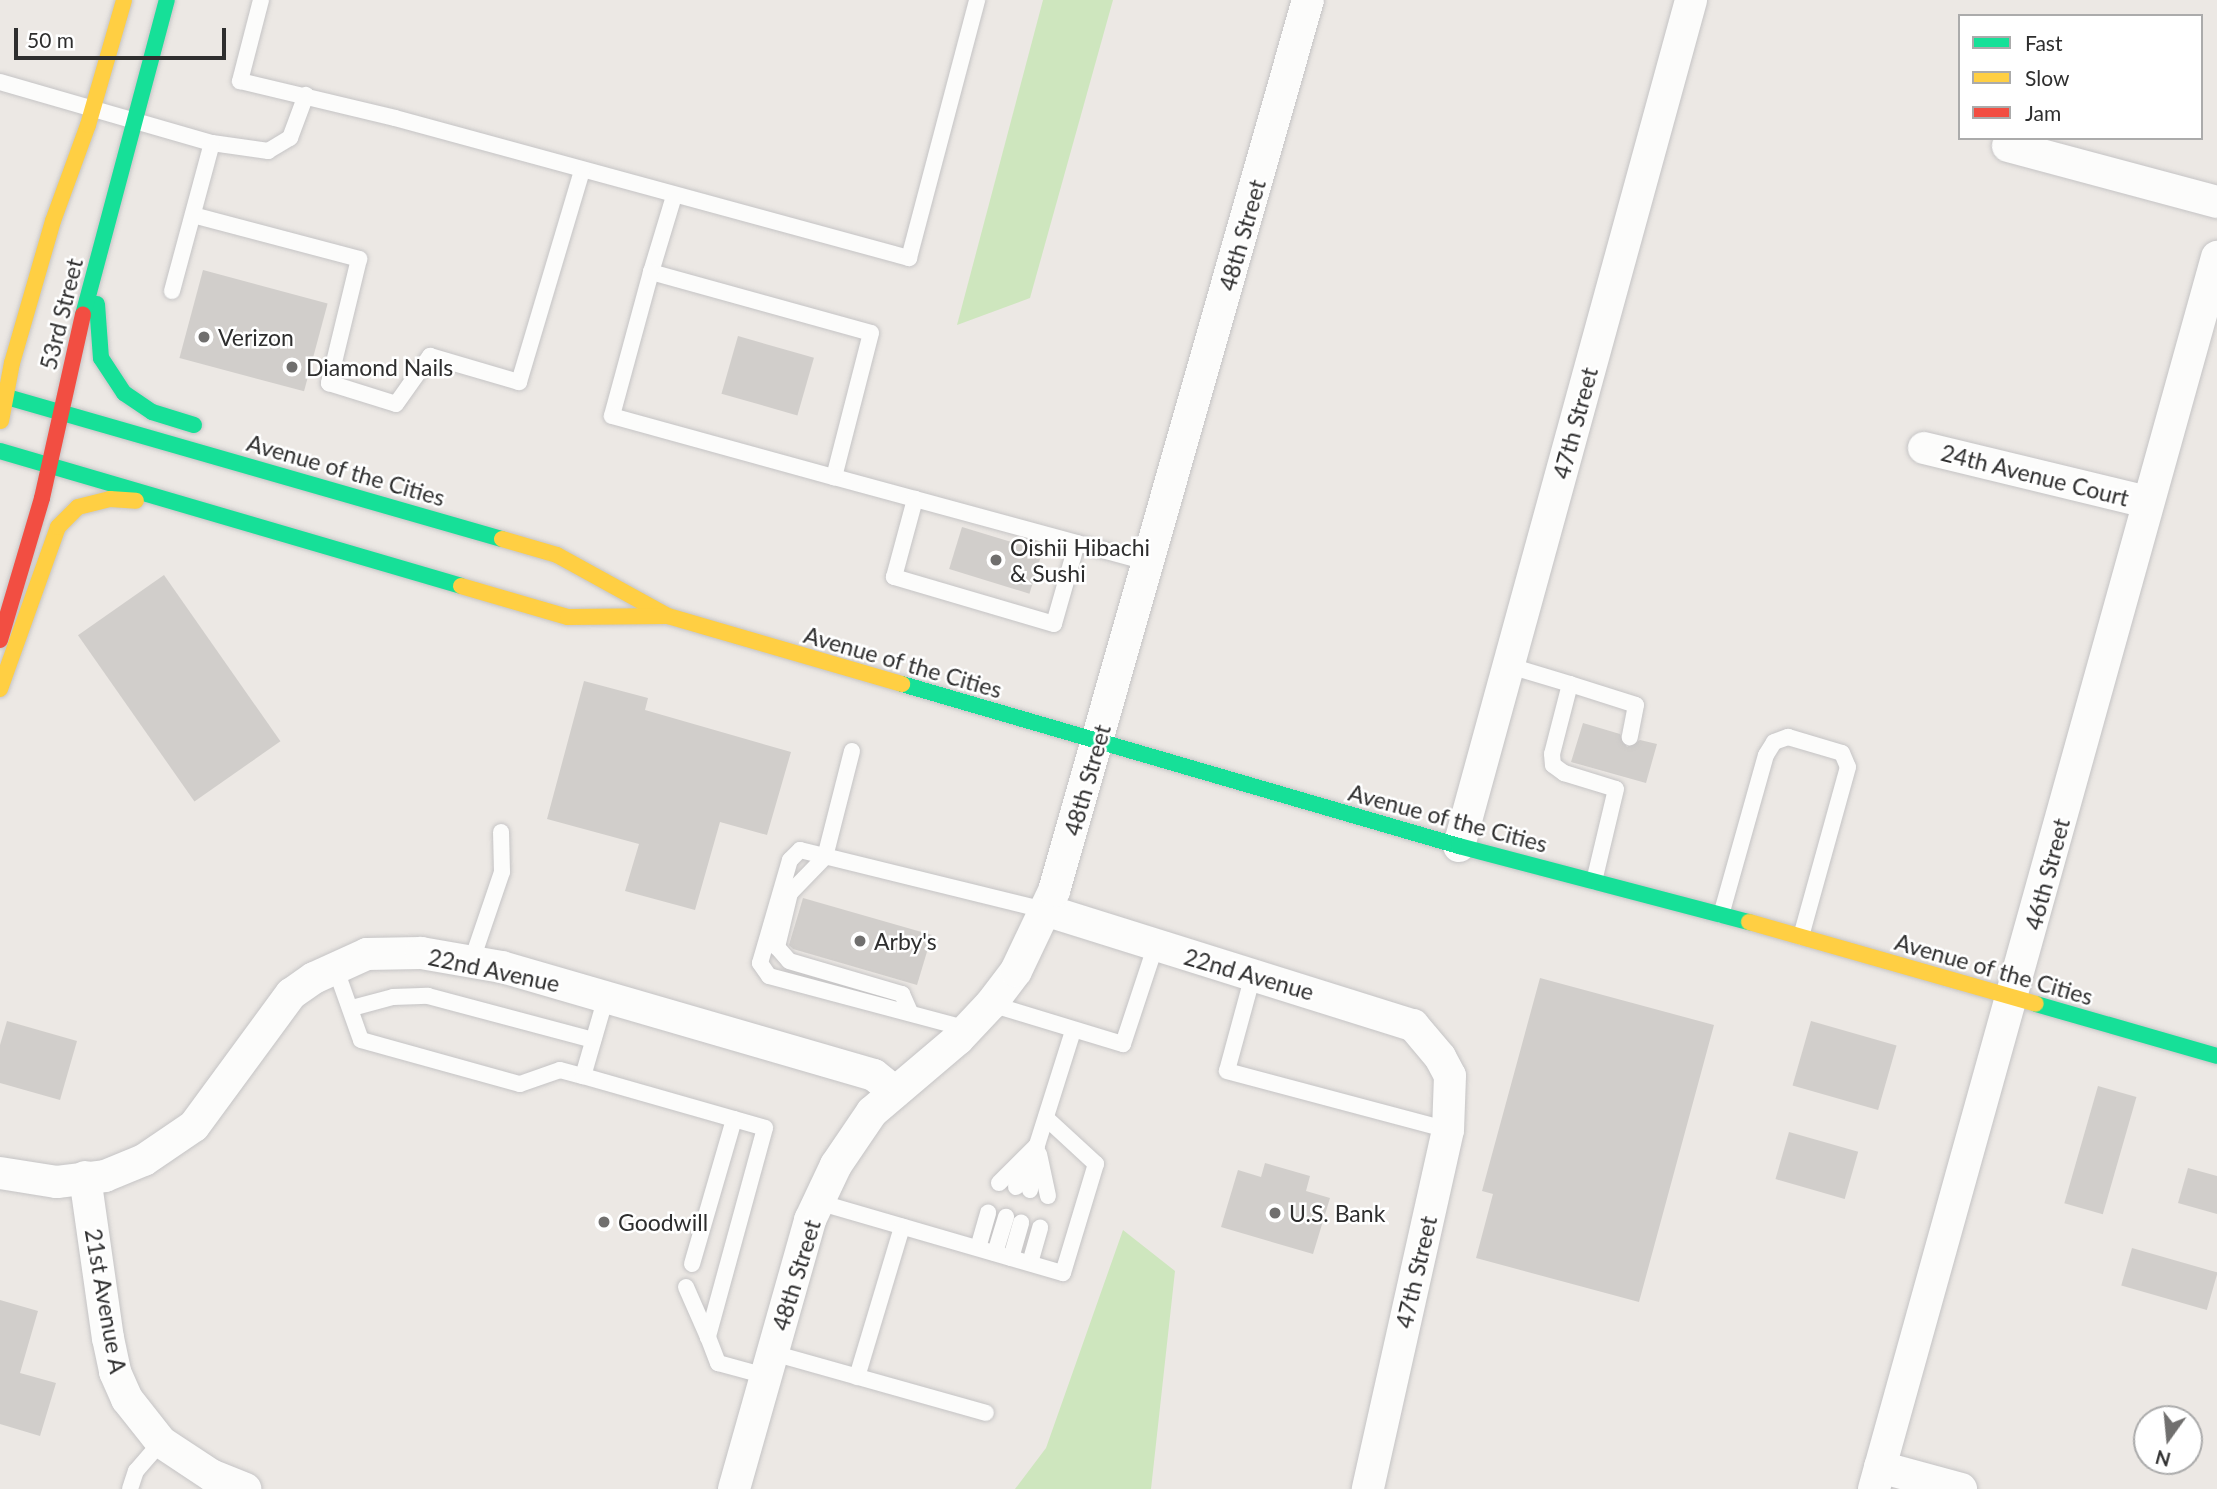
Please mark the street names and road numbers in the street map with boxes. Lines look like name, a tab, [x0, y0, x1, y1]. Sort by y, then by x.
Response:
street label: 48th Street	[1213, 176, 1271, 294]
street label: 53rd Street	[34, 255, 88, 373]
street label: 47th Street	[1547, 364, 1603, 482]
street label: Avenue of the Cities	[244, 428, 448, 512]
street label: 24th Avenue Court	[1938, 438, 2132, 512]
street label: Avenue of the Cities	[801, 620, 1005, 704]
street label: 48th Street	[1058, 721, 1116, 839]
street label: Avenue of the Cities	[1345, 778, 1551, 858]
street label: 46th Street	[2019, 815, 2075, 933]
street label: Avenue of the Cities	[1892, 927, 2096, 1011]
street label: 22nd Avenue	[1181, 942, 1317, 1006]
street label: 22nd Avenue	[425, 943, 563, 997]
street label: 47th Street	[1390, 1213, 1442, 1331]
street label: 48th Street	[766, 1216, 826, 1334]
street label: 21st Avenue A	[80, 1226, 132, 1376]

